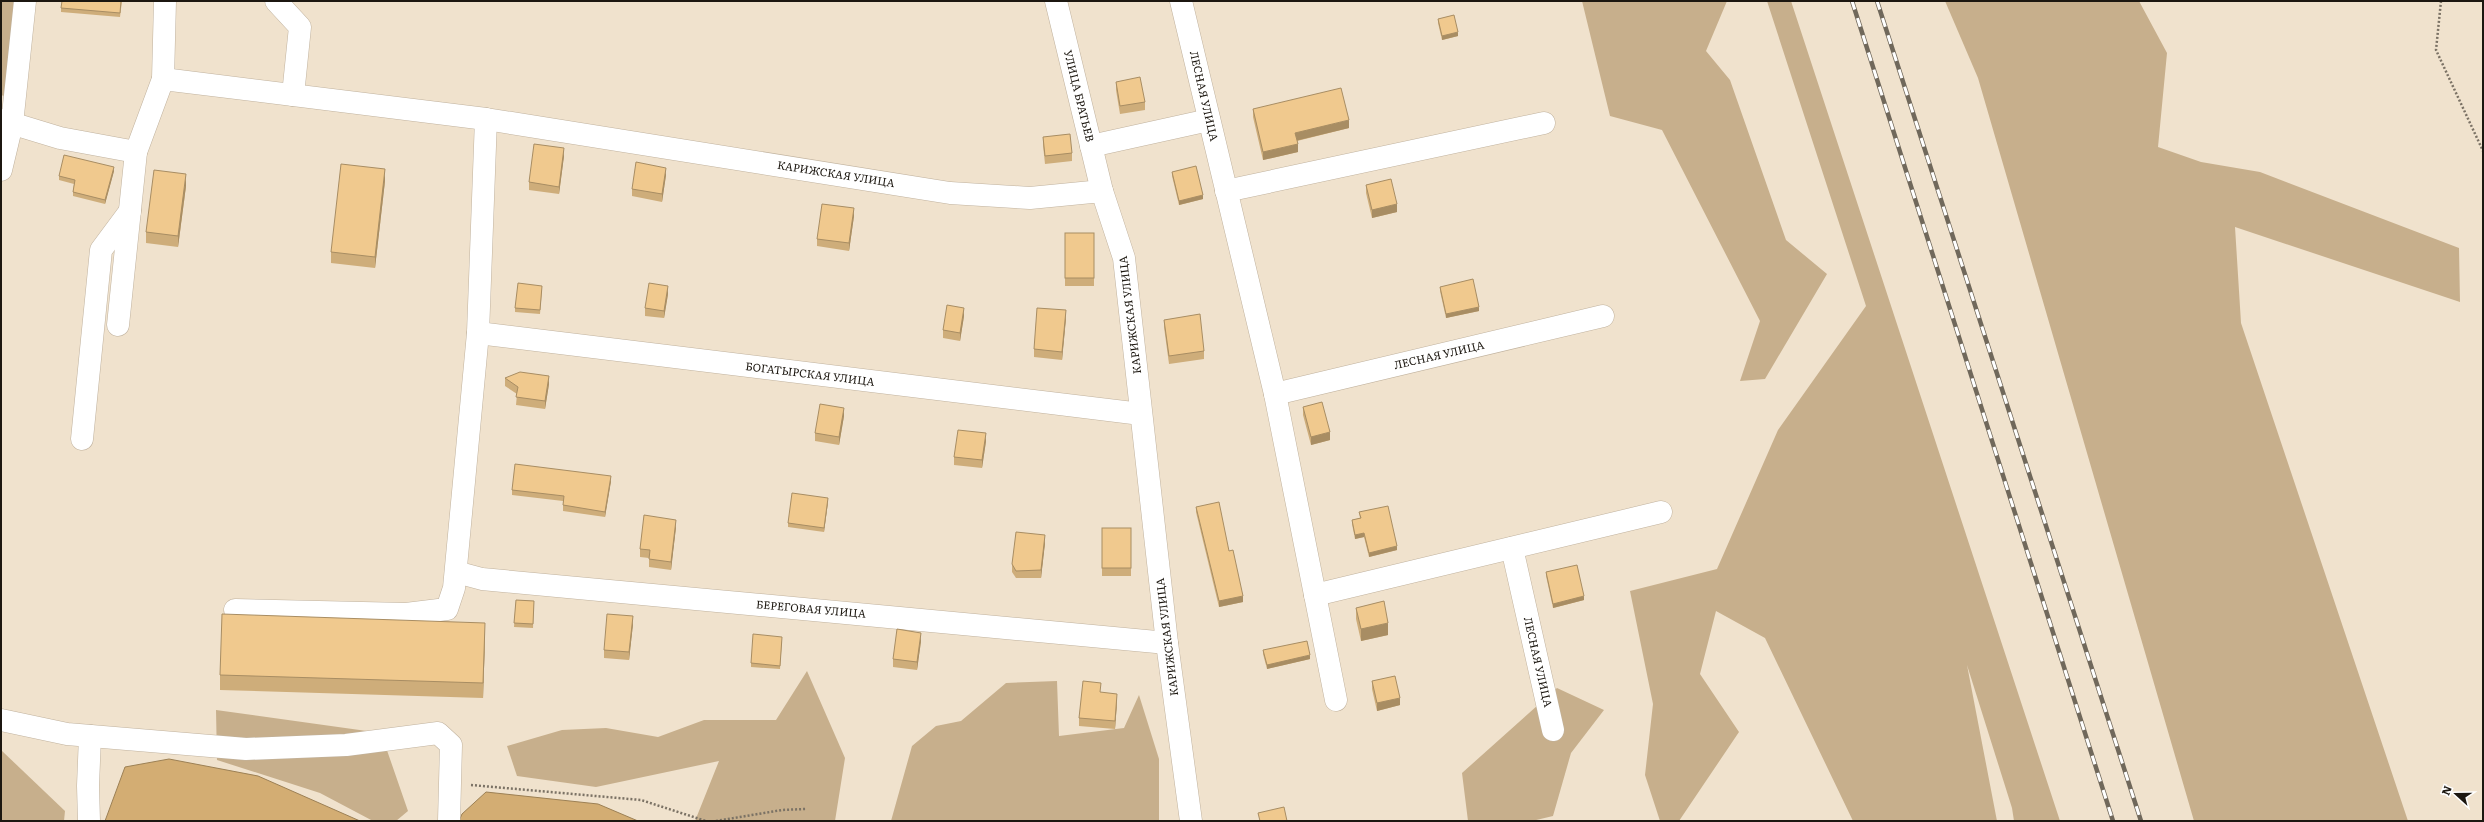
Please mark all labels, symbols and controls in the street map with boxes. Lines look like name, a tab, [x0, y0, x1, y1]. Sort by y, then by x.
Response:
street label: УЛИЦА БРАТЬЕВ	[1061, 48, 1099, 143]
street label: ЛЕСНАЯ УЛИЦА	[1187, 49, 1223, 143]
street label: КАРИЖСКАЯ УЛИЦА	[776, 156, 896, 190]
street label: КАРИЖСКАЯ УЛИЦА	[1114, 255, 1144, 375]
street label: ЛЕСНАЯ УЛИЦА	[1392, 336, 1486, 372]
street label: БОГАТЫРСКАЯ УЛИЦА	[745, 357, 876, 389]
street label: КАРИЖСКАЯ УЛИЦА	[1151, 577, 1181, 697]
street label: БЕРЕГОВАЯ УЛИЦА	[756, 595, 867, 621]
street label: ЛЕСНАЯ УЛИЦА	[1521, 615, 1557, 709]
north arrow	[2436, 774, 2476, 814]
text: N	[2437, 783, 2455, 797]

